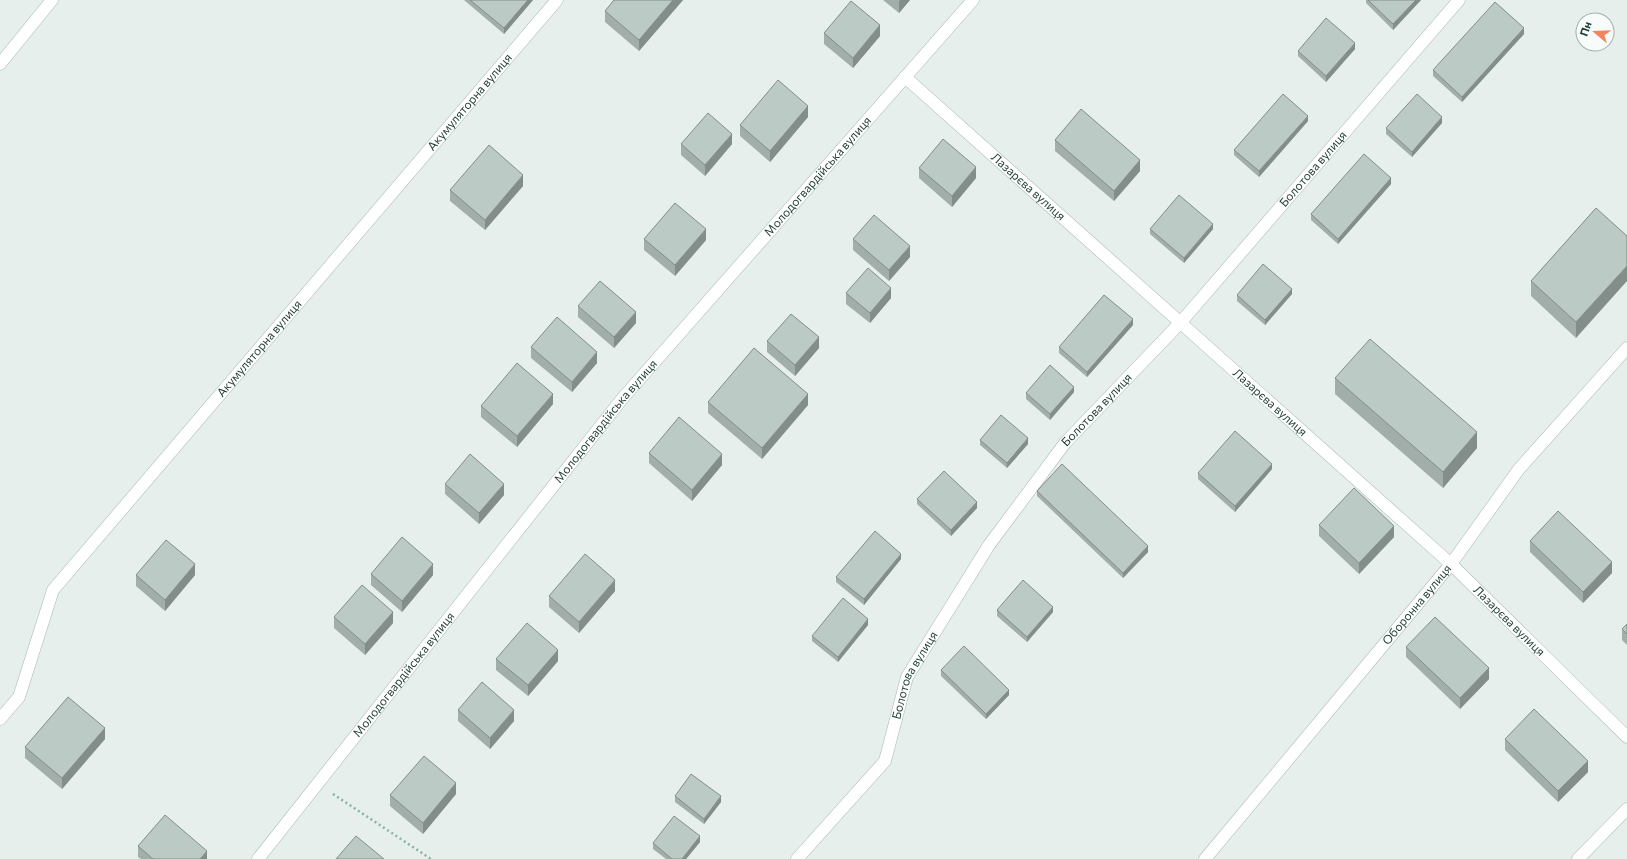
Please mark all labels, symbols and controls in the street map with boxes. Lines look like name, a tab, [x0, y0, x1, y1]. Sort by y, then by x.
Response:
north arrow	[1575, 12, 1615, 52]
text: Пн	[1577, 20, 1594, 38]
street label: Акумуляторна вулиця	[424, 50, 514, 153]
street label: Молодогвардійська вулиця	[761, 113, 873, 239]
street label: Болотова вулиця	[1276, 128, 1349, 209]
street label: Лазарєва вулиця	[989, 149, 1069, 223]
street label: Акумуляторна вулиця	[213, 297, 304, 399]
street label: Молодогвардійська вулиця	[550, 356, 659, 485]
street label: Лазарєва вулиця	[1231, 365, 1311, 438]
street label: Болотова вулиця	[1058, 370, 1134, 449]
street label: Оборонна вулиця	[1379, 561, 1454, 647]
street label: Лазарєва вулиця	[1471, 582, 1548, 658]
street label: Молодогвардійська вулиця	[349, 609, 457, 739]
street label: Болотова вулиця	[888, 628, 940, 720]

